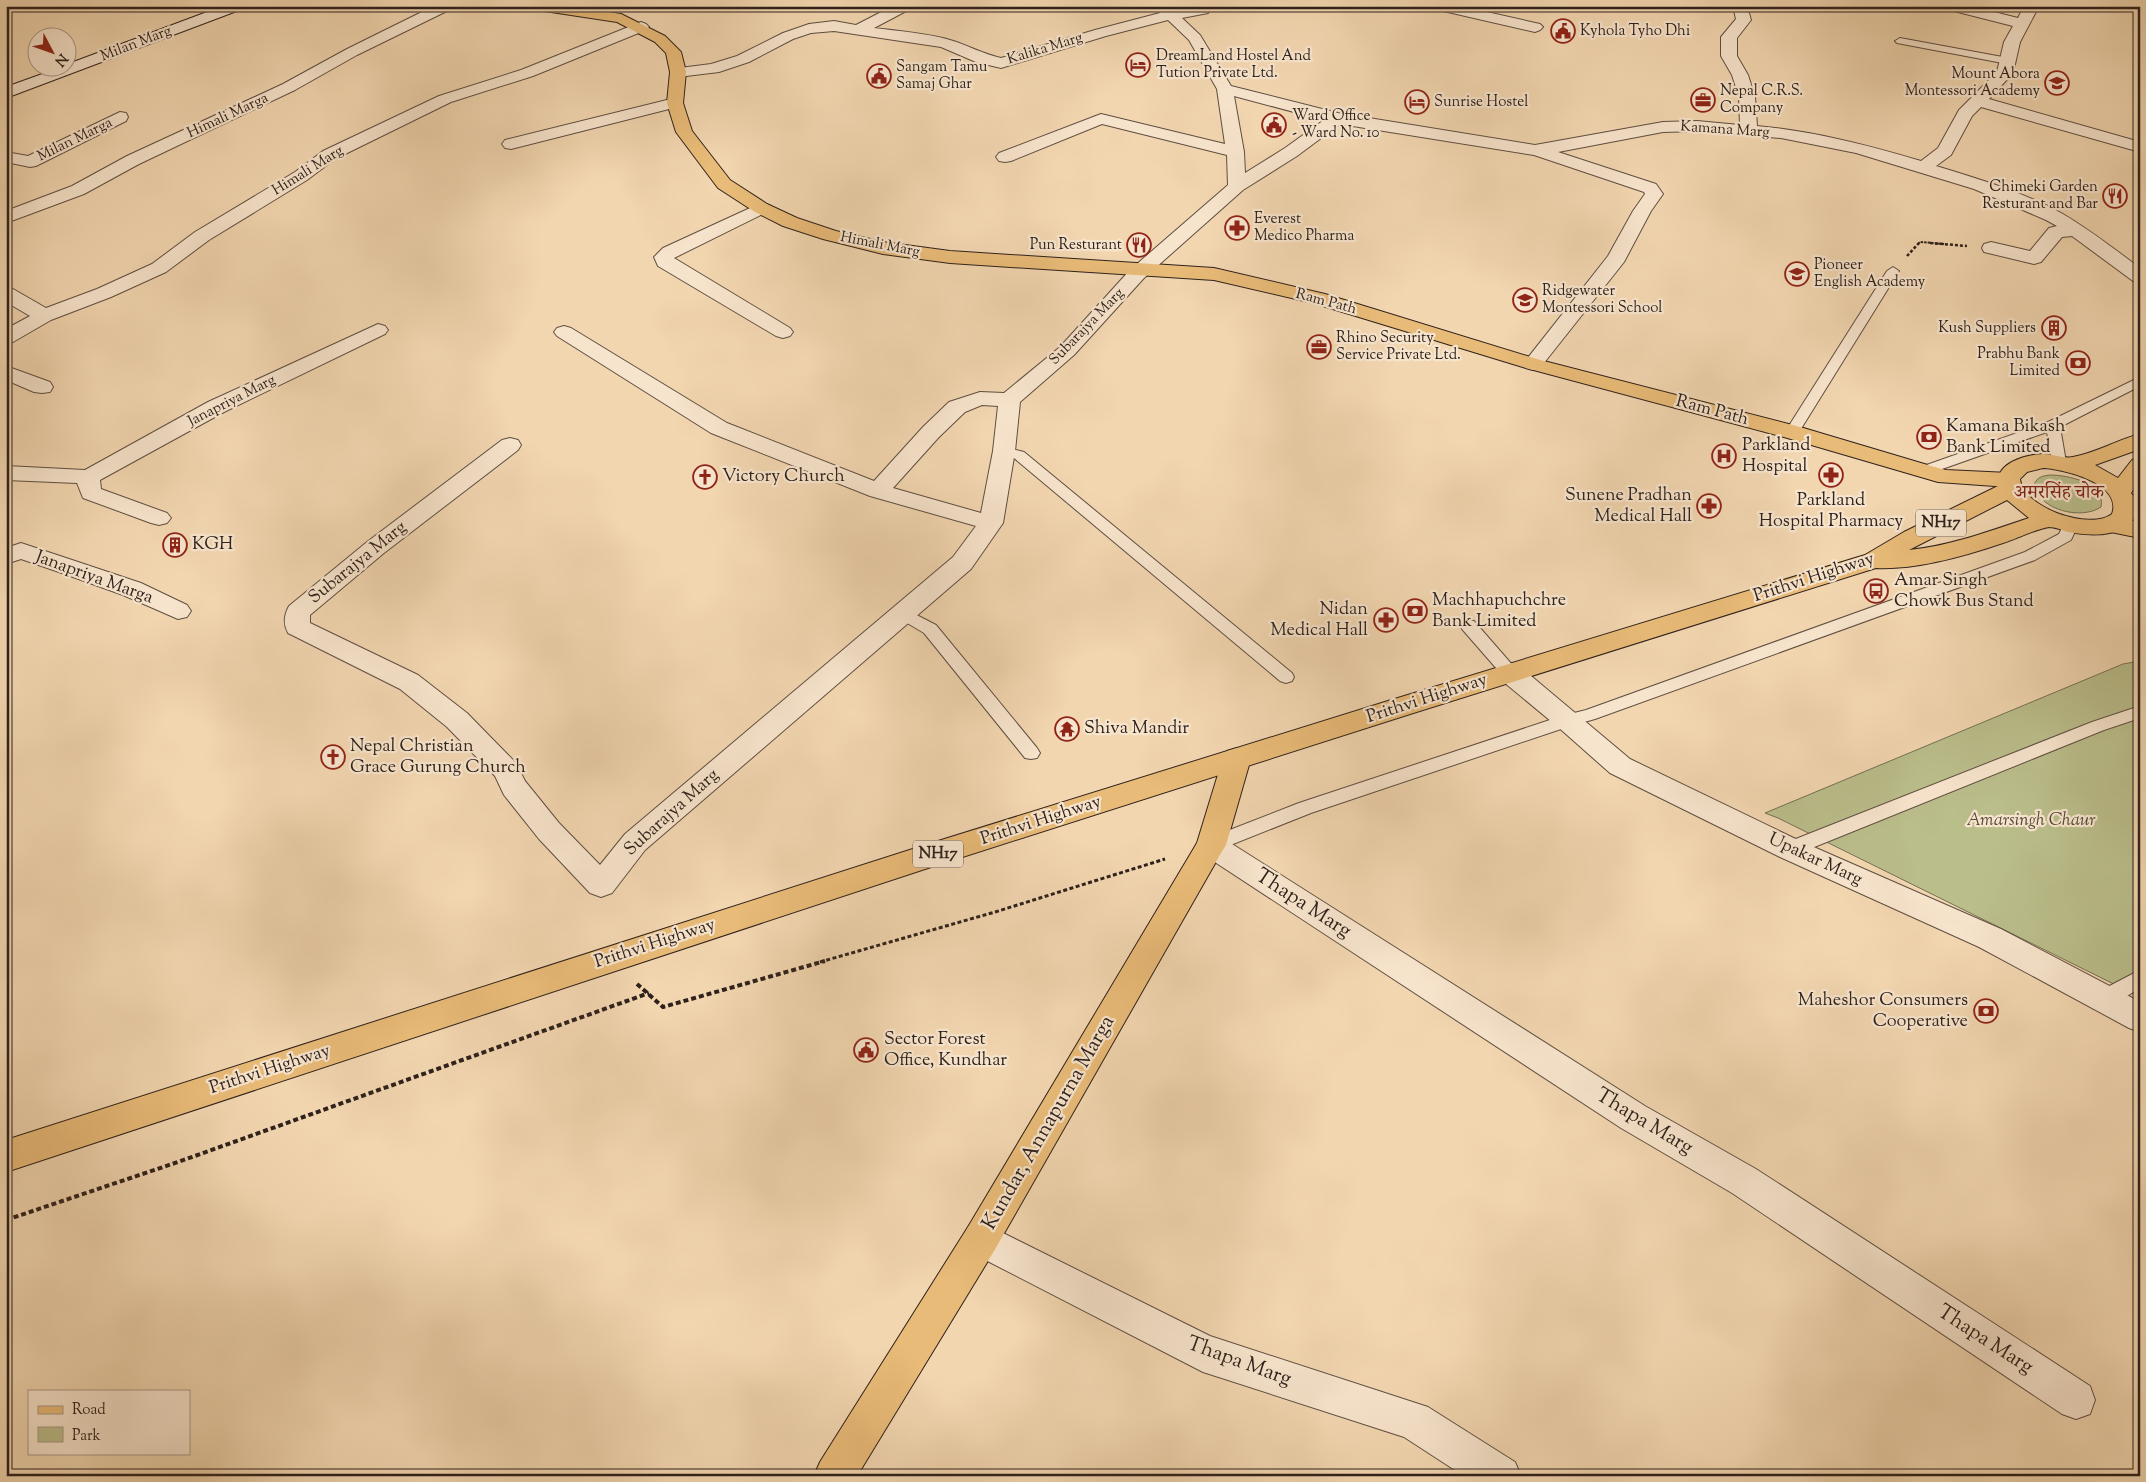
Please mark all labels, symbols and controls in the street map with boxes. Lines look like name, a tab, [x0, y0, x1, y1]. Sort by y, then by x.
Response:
public building icon: Kyhola Tyho Dhi	[1550, 18, 1576, 44]
street label: Milan Marg	[97, 21, 175, 67]
place label: Kyhola Tyho Dhi	[1580, 21, 1690, 42]
north arrow	[28, 28, 78, 78]
street label: Kalika Marg	[1005, 28, 1085, 70]
place label: DreamLand Hostel And Tution Private Ltd.	[1156, 46, 1311, 84]
text: N	[49, 48, 72, 70]
hotel icon: DreamLand Hostel And Tution Private Ltd.	[1125, 52, 1151, 78]
place label: Sangam Tamu Samaj Ghar	[896, 57, 988, 95]
public building icon: Sangam Tamu Samaj Ghar	[866, 63, 892, 89]
place label: Mount Abora Montessori Academy	[1905, 64, 2041, 102]
school or university icon: Mount Abora Montessori Academy	[2044, 70, 2070, 96]
place label: Nepal C.R.S. Company	[1720, 81, 1803, 119]
office icon: Nepal C.R.S. Company	[1690, 87, 1716, 113]
street label: Himali Marga	[184, 88, 272, 144]
hotel icon: Sunrise Hostel	[1404, 89, 1430, 115]
place label: Sunrise Hostel	[1434, 92, 1528, 113]
place label: Ward Office - Ward No. 10	[1292, 106, 1380, 144]
public building icon: Ward Office - Ward No. 10	[1261, 112, 1287, 138]
street label: Milan Marga	[34, 113, 116, 167]
street label: Kamana Marg	[1680, 116, 1770, 144]
street label: Himali Marg	[268, 141, 348, 201]
place label: Chimeki Garden Resturant and Bar	[1982, 177, 2098, 215]
restaurant icon: Chimeki Garden Resturant and Bar	[2102, 183, 2128, 209]
place label: Everest Medico Pharma	[1254, 209, 1354, 247]
pharmacy icon: Everest Medico Pharma	[1224, 215, 1250, 241]
street label: Himali Marg	[838, 227, 922, 263]
restaurant icon: Pun Resturant	[1126, 232, 1152, 258]
place label: Pun Resturant	[1030, 235, 1122, 256]
place label: Pioneer English Academy	[1814, 255, 1926, 293]
school or university icon: Pioneer English Academy	[1784, 261, 1810, 287]
place label: Ridgewater Montessori School	[1542, 281, 1663, 319]
street label: Subarajya Marg	[1045, 284, 1129, 370]
street label: Ram Path	[1293, 284, 1359, 320]
school or university icon: Ridgewater Montessori School	[1512, 287, 1538, 313]
building icon: Kush Suppliers	[2041, 315, 2067, 341]
place label: Kush Suppliers	[1938, 318, 2036, 339]
place label: Rhino Security Service Private Ltd.	[1336, 328, 1461, 366]
office icon: Rhino Security Service Private Ltd.	[1306, 334, 1332, 360]
place label: Prabhu Bank Limited	[1977, 344, 2061, 382]
bank icon: Prabhu Bank Limited	[2065, 350, 2091, 376]
street label: Janapriya Marg	[184, 370, 280, 433]
street label: Ram Path	[1673, 389, 1752, 433]
place label: Kamana Bikash Bank Limited	[1946, 414, 2066, 461]
bank icon: Kamana Bikash Bank Limited	[1916, 424, 1942, 450]
place label: Parkland Hospital	[1742, 433, 1810, 480]
hospital icon: Parkland Hospital	[1711, 443, 1737, 469]
pharmacy icon: Parkland Hospital Pharmacy	[1818, 462, 1844, 488]
church icon: Victory Church	[692, 464, 718, 490]
place label: Victory Church	[722, 464, 845, 490]
district label: अमरसिंह चोक	[2014, 480, 2105, 507]
place label: Sunene Pradhan Medical Hall	[1565, 483, 1692, 530]
place label: Parkland Hospital Pharmacy	[1759, 488, 1903, 535]
pharmacy icon: Sunene Pradhan Medical Hall	[1696, 493, 1722, 519]
road number: NH17	[1916, 509, 1966, 536]
street label: Subarajya Marg	[303, 515, 413, 611]
building icon: KGH	[162, 532, 188, 558]
place label: KGH	[192, 532, 233, 558]
street label: Janapriya Marga	[31, 544, 157, 611]
street label: Prithvi Highway	[1750, 546, 1878, 610]
place label: Amar Singh Chowk Bus Stand	[1894, 568, 2034, 615]
bus stop icon: Amar Singh Chowk Bus Stand	[1863, 578, 1889, 604]
place label: Machhapuchchre Bank Limited	[1432, 588, 1566, 635]
place label: Nidan Medical Hall	[1270, 597, 1368, 644]
bank icon: Machhapuchchre Bank Limited	[1402, 598, 1428, 624]
pharmacy icon: Nidan Medical Hall	[1373, 607, 1399, 633]
street label: Prithvi Highway	[1363, 667, 1491, 731]
temple icon: Shiva Mandir	[1054, 716, 1080, 742]
place label: Shiva Mandir	[1084, 716, 1189, 742]
place label: Nepal Christian Grace Gurung Church	[350, 734, 526, 781]
church icon: Nepal Christian Grace Gurung Church	[320, 744, 346, 770]
street label: Subarajya Marg	[619, 763, 725, 863]
street label: Prithvi Highway	[977, 789, 1105, 853]
park label: Amarsingh Chaur	[1966, 808, 2096, 834]
street label: Upakar Marg	[1763, 827, 1867, 893]
road number: NH17	[913, 841, 963, 868]
street label: Thapa Marg	[1249, 862, 1357, 946]
street label: Prithvi Highway	[591, 912, 719, 976]
place label: Maheshor Consumers Cooperative	[1798, 988, 1968, 1035]
bank icon: Maheshor Consumers Cooperative	[1973, 998, 1999, 1024]
street label: Kundar, Annapurna Marga	[975, 1010, 1123, 1236]
place label: Sector Forest Office, Kundhar	[884, 1027, 1007, 1074]
public building icon: Sector Forest Office, Kundhar	[853, 1037, 879, 1063]
street label: Prithvi Highway	[206, 1038, 334, 1102]
street label: Thapa Marg	[1589, 1081, 1699, 1163]
street label: Thapa Marg	[1931, 1298, 2039, 1382]
street label: Thapa Marg	[1183, 1329, 1295, 1395]
legend	[28, 1390, 190, 1454]
text: Road	[72, 1400, 106, 1421]
text: Park	[72, 1426, 101, 1447]

